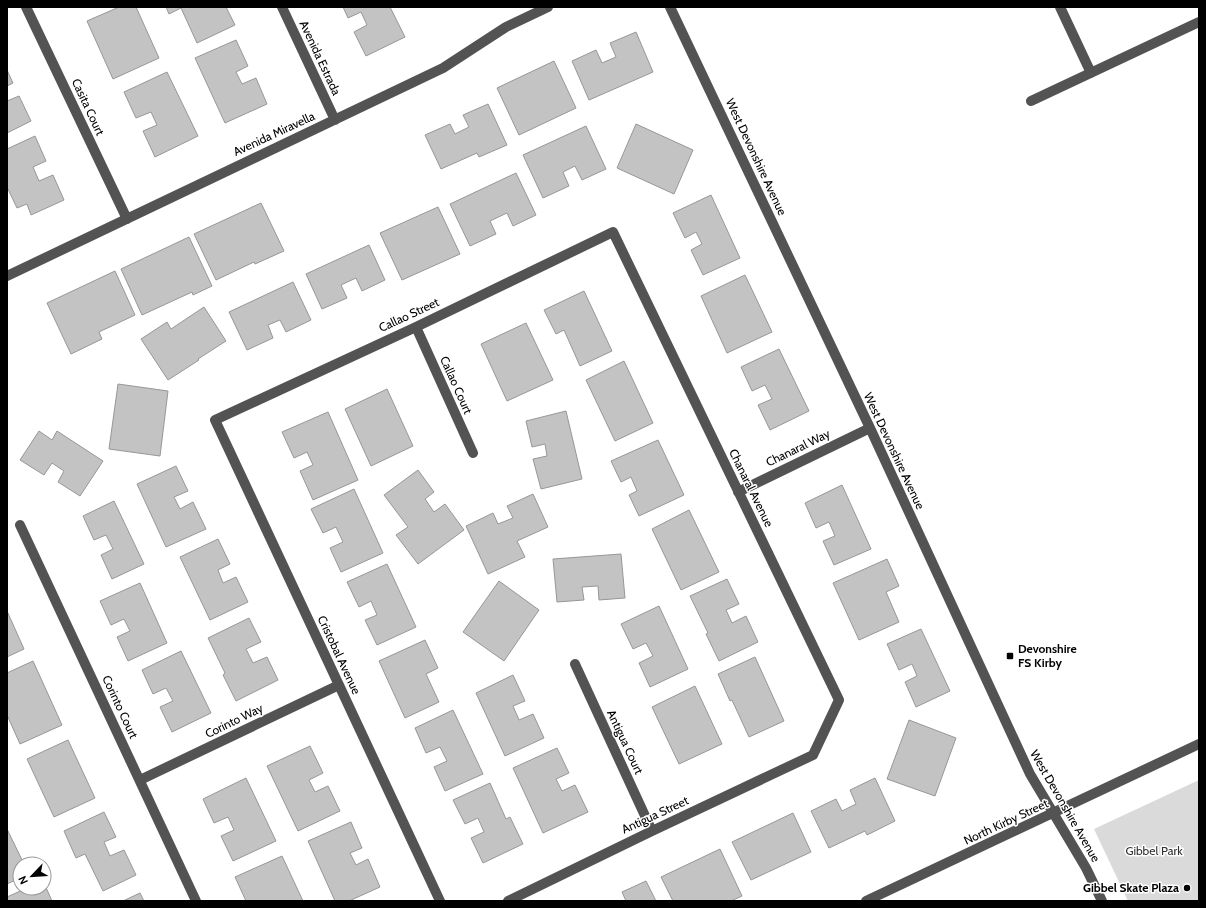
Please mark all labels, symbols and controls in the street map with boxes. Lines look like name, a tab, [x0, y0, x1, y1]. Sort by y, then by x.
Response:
street label: Avenida Estrada	[297, 18, 344, 98]
street label: Casita Court	[69, 76, 108, 138]
street label: West Devonshire Avenue	[723, 96, 790, 218]
street label: Avenida Miravella	[231, 108, 317, 159]
street label: Callao Street	[376, 294, 441, 335]
street label: Callao Court	[437, 354, 476, 416]
street label: West Devonshire Avenue	[861, 390, 928, 512]
street label: Chanaral Way	[763, 426, 832, 470]
street label: Chanaral Avenue	[726, 446, 777, 529]
street label: Cristobal Avenue	[315, 613, 364, 697]
place label: Devonshire FS Kirby	[1018, 641, 1077, 670]
marker: Devonshire FS Kirby	[1005, 651, 1015, 661]
street label: Corinto Court	[99, 673, 142, 741]
street label: Corinto Way	[202, 700, 265, 741]
street label: Antigua Court	[604, 707, 647, 776]
street label: West Devonshire Avenue	[1027, 747, 1104, 865]
street label: Antigua Street	[619, 792, 691, 837]
street label: North Kirby Street	[961, 795, 1050, 848]
park label: Gibbel Park	[1125, 843, 1183, 858]
north arrow	[12, 856, 52, 896]
text: N	[15, 874, 31, 887]
place label: Gibbel Skate Plaza	[1083, 880, 1179, 895]
marker: Gibbel Skate Plaza	[1182, 883, 1192, 893]

